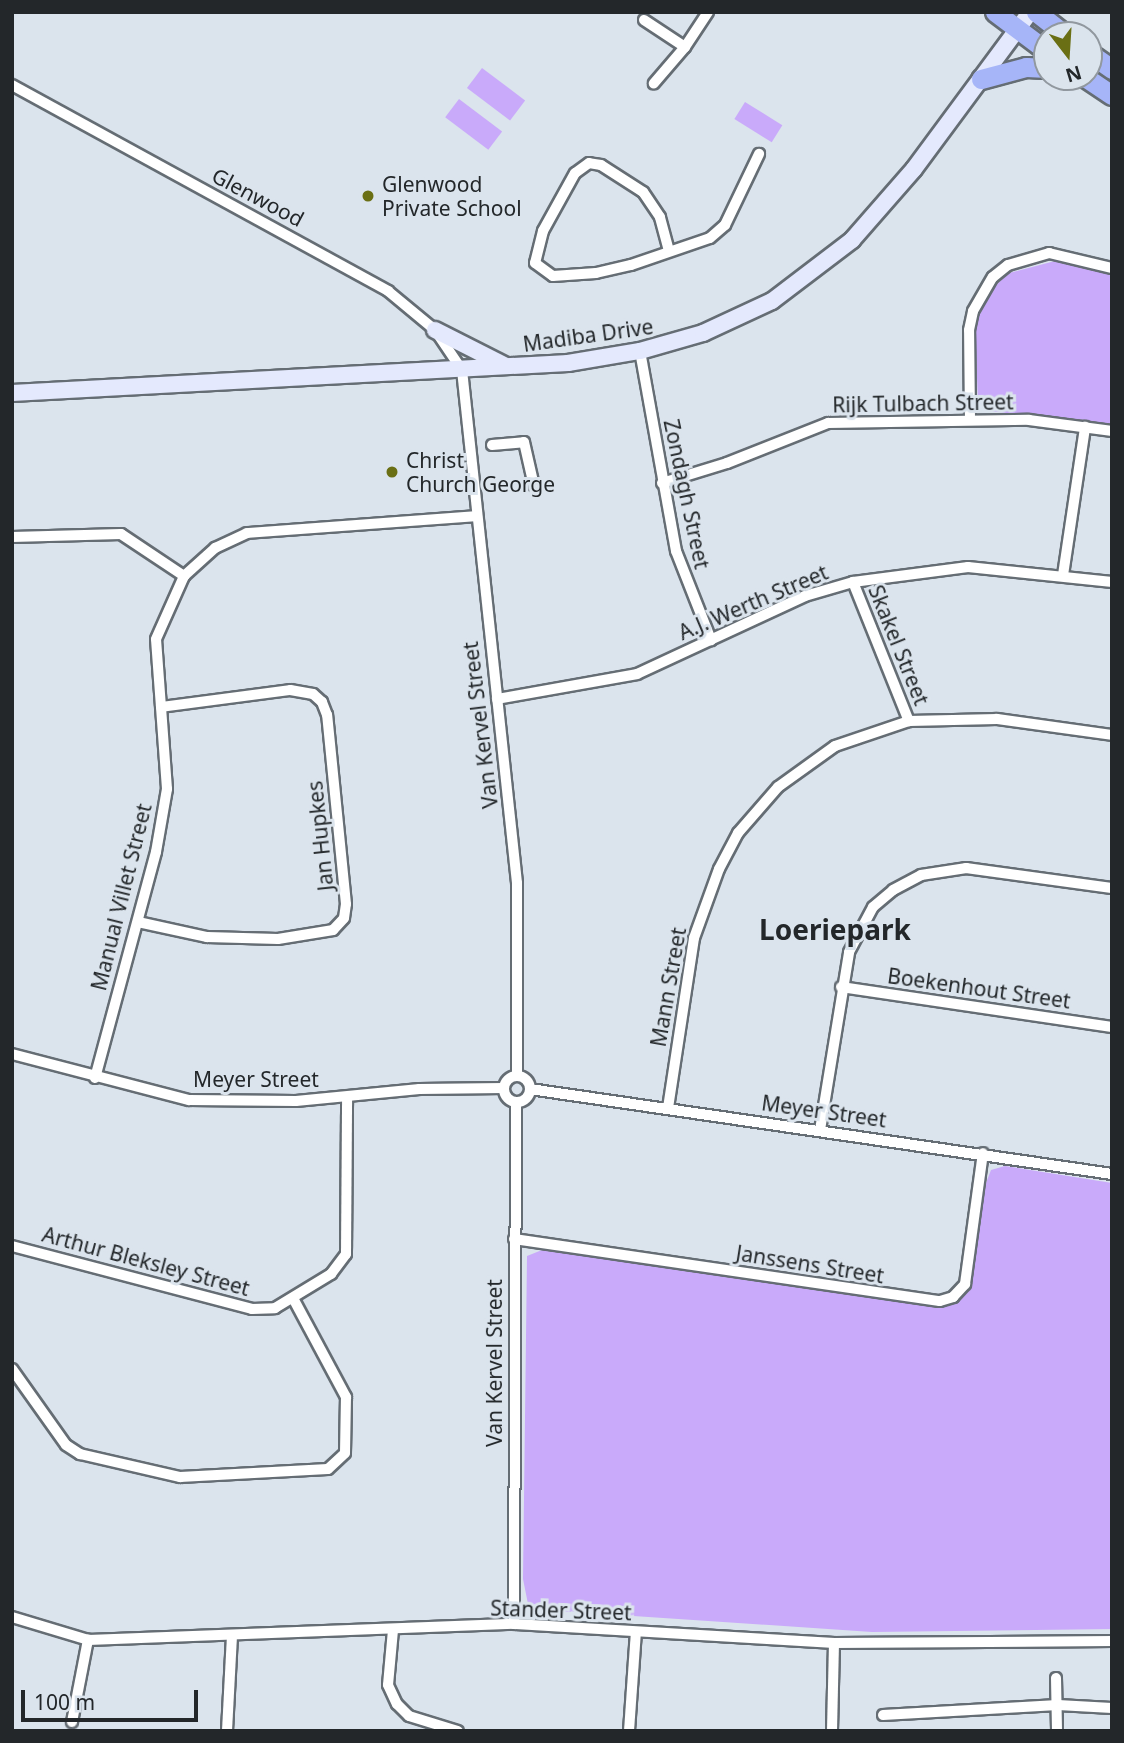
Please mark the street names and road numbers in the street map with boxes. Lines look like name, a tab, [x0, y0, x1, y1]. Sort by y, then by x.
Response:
street label: Glenwood	[208, 162, 308, 232]
street label: Madiba Drive	[521, 313, 655, 357]
street label: Rijk Tulbach Street	[832, 389, 1014, 417]
street label: Zondagh Street	[659, 417, 715, 571]
street label: A.J. Werth Street	[674, 559, 832, 645]
street label: Skakel Street	[864, 581, 934, 709]
street label: Van Kervel Street	[457, 640, 503, 810]
street label: Jan Hupkes	[302, 780, 338, 892]
street label: Manual Villet Street	[86, 801, 156, 993]
street label: Mann Street	[645, 925, 691, 1049]
street label: Boekenhout Street	[886, 963, 1072, 1013]
street label: Meyer Street	[193, 1066, 319, 1092]
street label: Meyer Street	[760, 1090, 888, 1132]
street label: Arthur Bleksley Street	[40, 1221, 252, 1301]
street label: Janssens Street	[734, 1240, 886, 1288]
street label: Van Kervel Street	[481, 1279, 507, 1447]
street label: Stander Street	[490, 1595, 632, 1625]

